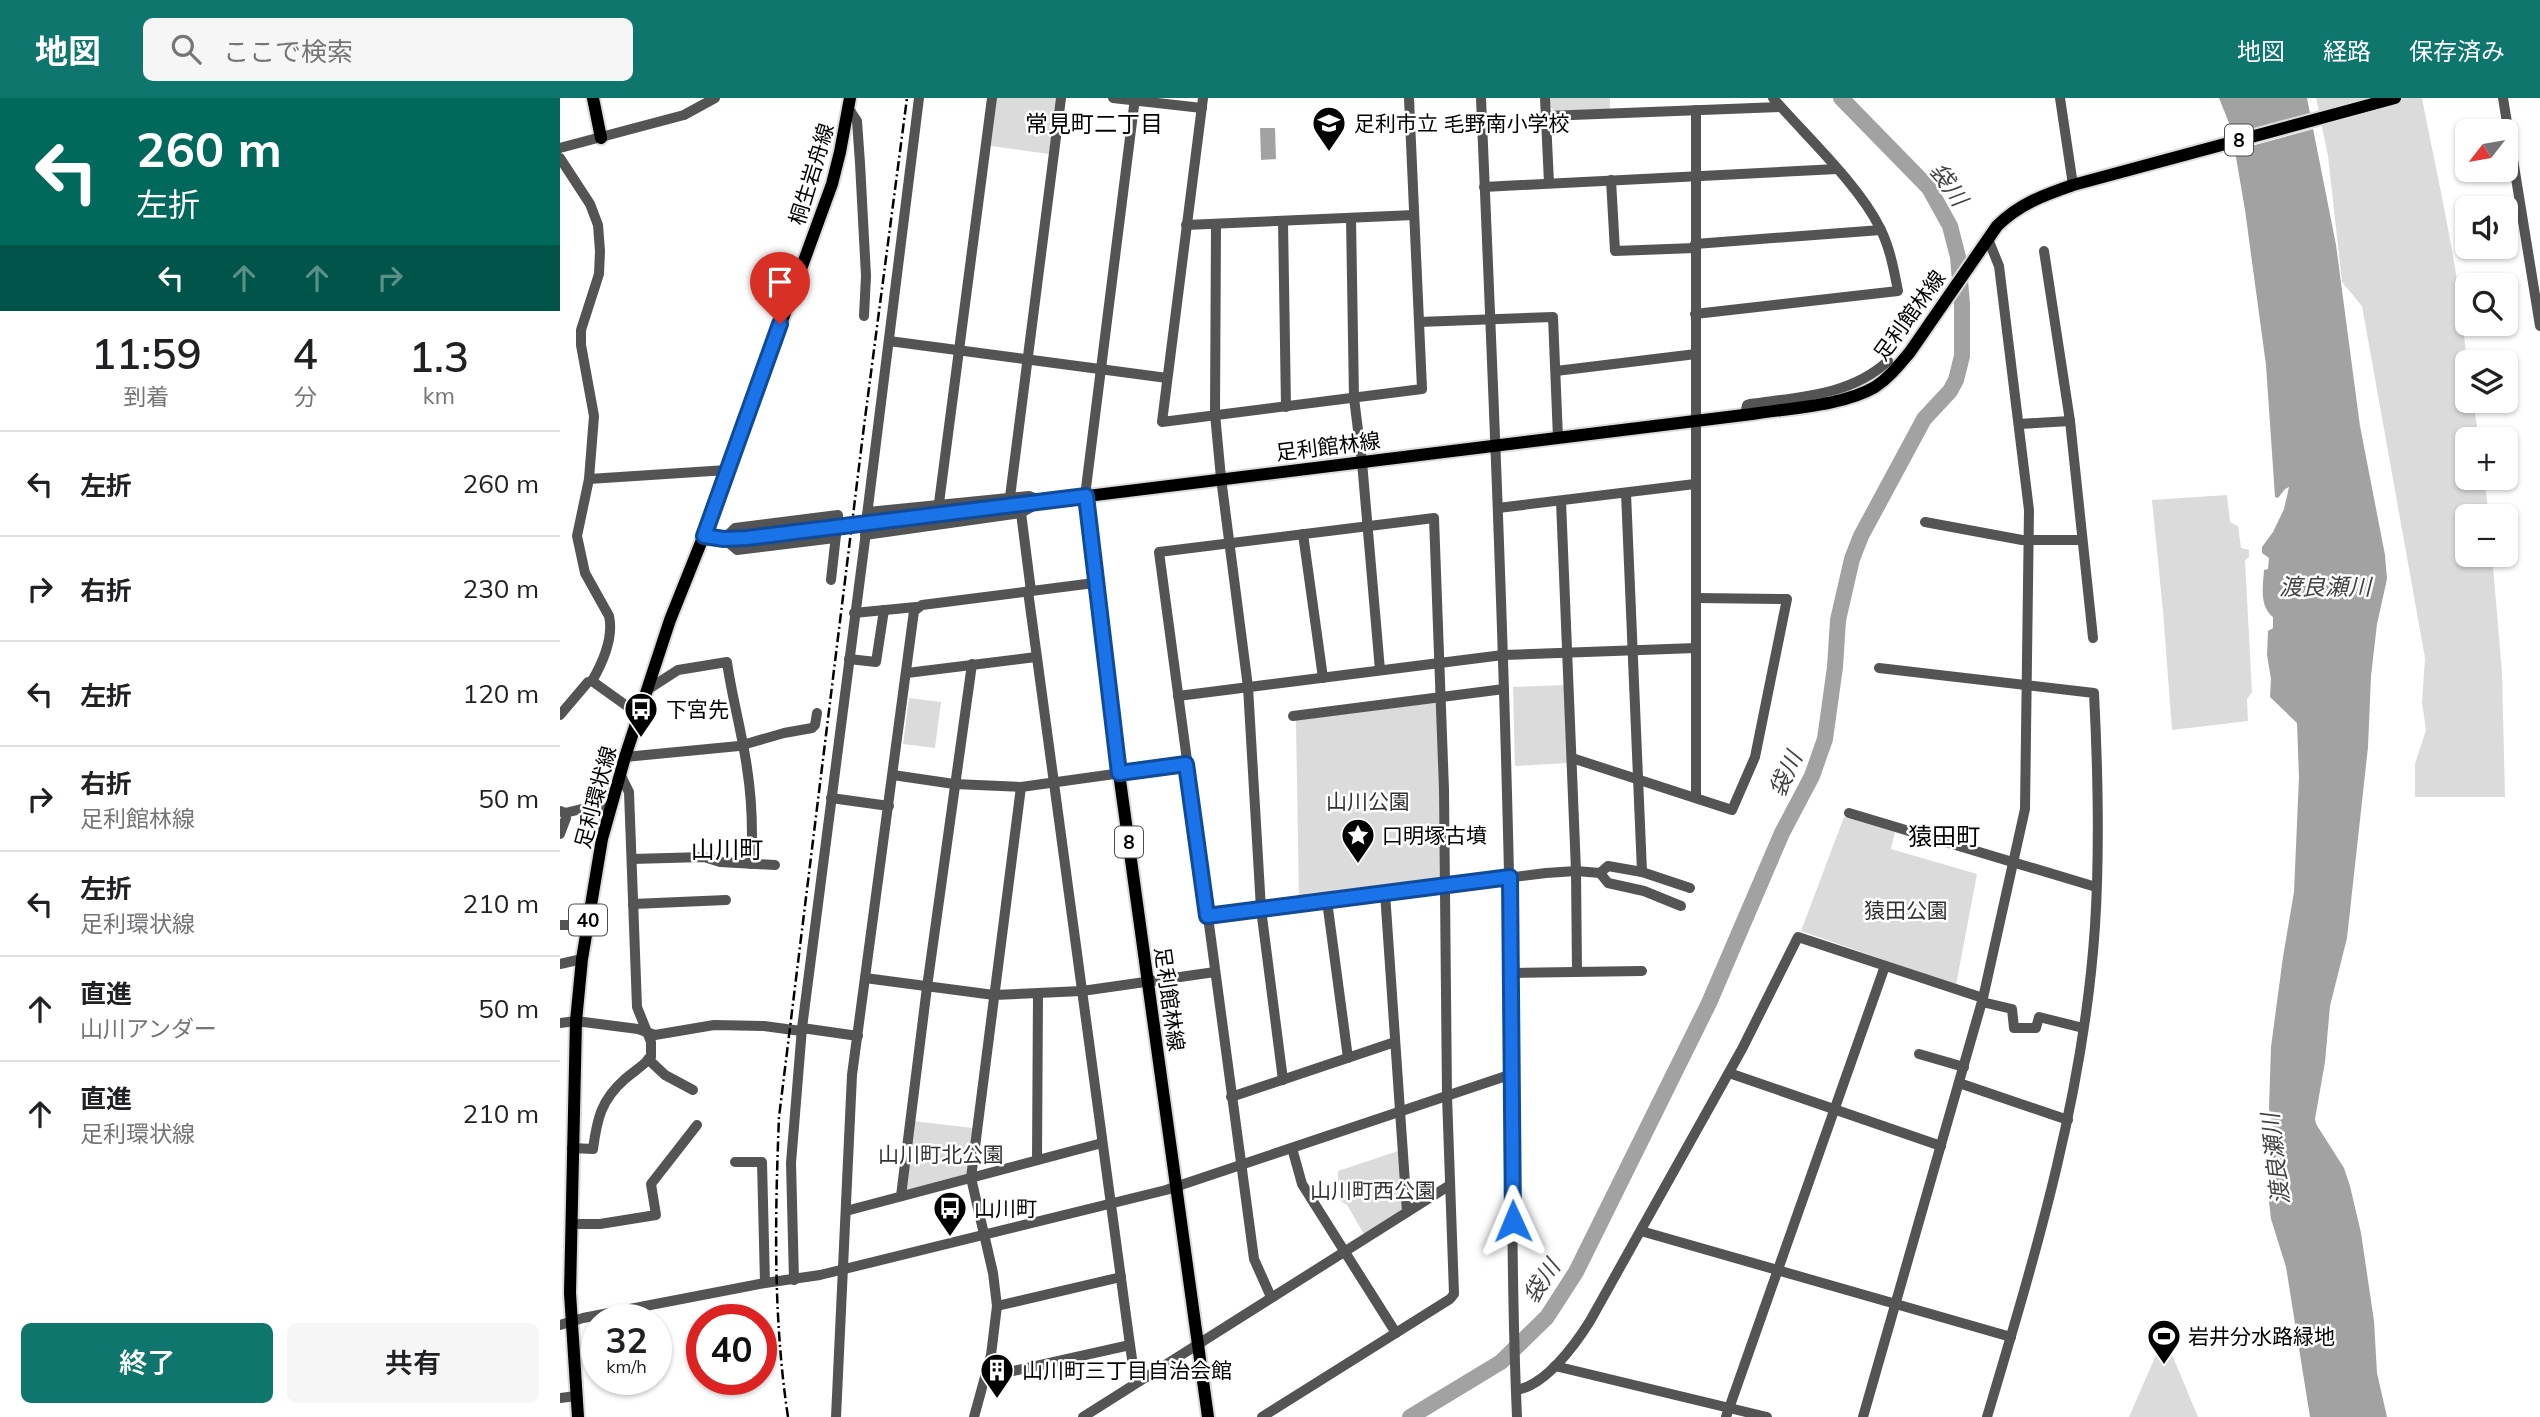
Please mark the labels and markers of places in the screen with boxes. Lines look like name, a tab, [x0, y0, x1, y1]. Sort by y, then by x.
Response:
school or university icon: 足利市立 毛野南小学校	[1310, 104, 1348, 153]
place label: 足利市立 毛野南小学校	[1354, 110, 1569, 136]
pin	[750, 252, 810, 324]
bus stop icon: 下宮先	[622, 690, 660, 739]
place label: 下宮先	[666, 696, 729, 722]
place icon: 口明塚古墳	[1339, 816, 1377, 865]
place label: 口明塚古墳	[1382, 822, 1487, 848]
bus stop icon: 山川町	[931, 1189, 969, 1238]
place label: 山川町	[974, 1195, 1037, 1221]
sports icon: 岩井分水路緑地	[2145, 1317, 2183, 1366]
place label: 岩井分水路緑地	[2188, 1323, 2335, 1349]
building icon: 山川町三丁目自治会館	[978, 1351, 1016, 1400]
place label: 山川町三丁目自治会館	[1022, 1357, 1232, 1383]

